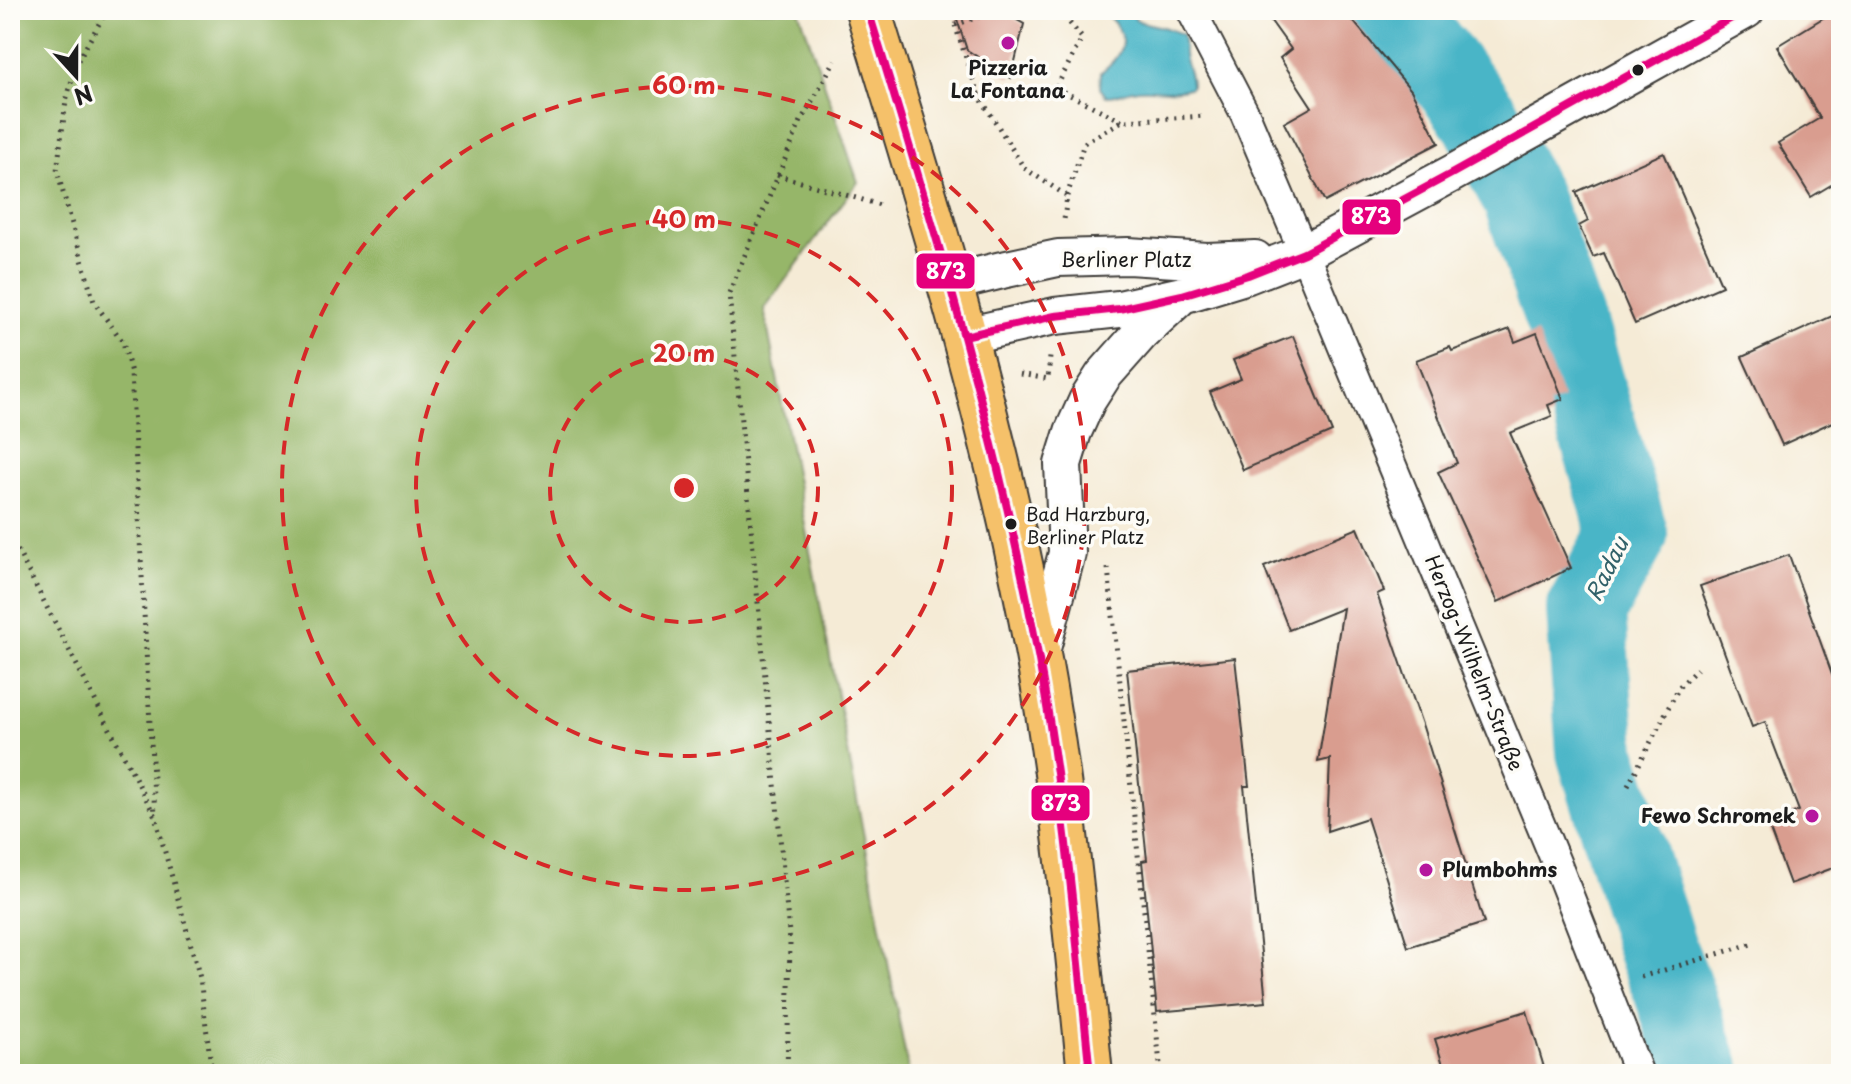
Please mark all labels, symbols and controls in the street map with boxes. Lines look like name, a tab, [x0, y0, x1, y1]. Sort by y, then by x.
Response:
marker: Pizzeria La Fontana	[999, 34, 1017, 52]
north arrow	[36, 36, 116, 116]
place label: Pizzeria La Fontana	[951, 52, 1065, 105]
unlabelled marker	[1630, 62, 1646, 78]
text: 60 m	[652, 66, 716, 102]
text: N	[70, 78, 98, 115]
line badge: 873	[1341, 198, 1402, 236]
text: 873	[1351, 198, 1391, 231]
text: 40 m	[652, 200, 716, 236]
street label: Berliner Platz	[1061, 244, 1191, 274]
line badge: 873	[915, 252, 976, 290]
text: 873	[926, 253, 966, 286]
text: 20 m	[653, 334, 715, 370]
centre of rings	[670, 474, 698, 502]
place label: Bad Harzburg, Berliner Platz	[1026, 500, 1150, 550]
marker: Bad Harzburg, Berliner Platz	[1003, 516, 1019, 532]
water label: Radau	[1576, 529, 1636, 606]
street label: Herzog-Wilhelm-Straße	[1418, 550, 1532, 775]
line badge: 873	[1030, 784, 1091, 822]
text: 873	[1041, 785, 1081, 818]
place label: Fewo Schromek	[1641, 800, 1796, 830]
marker: Fewo Schromek	[1803, 807, 1821, 825]
place label: Plumbohms	[1442, 854, 1558, 884]
marker: Plumbohms	[1417, 861, 1435, 879]

